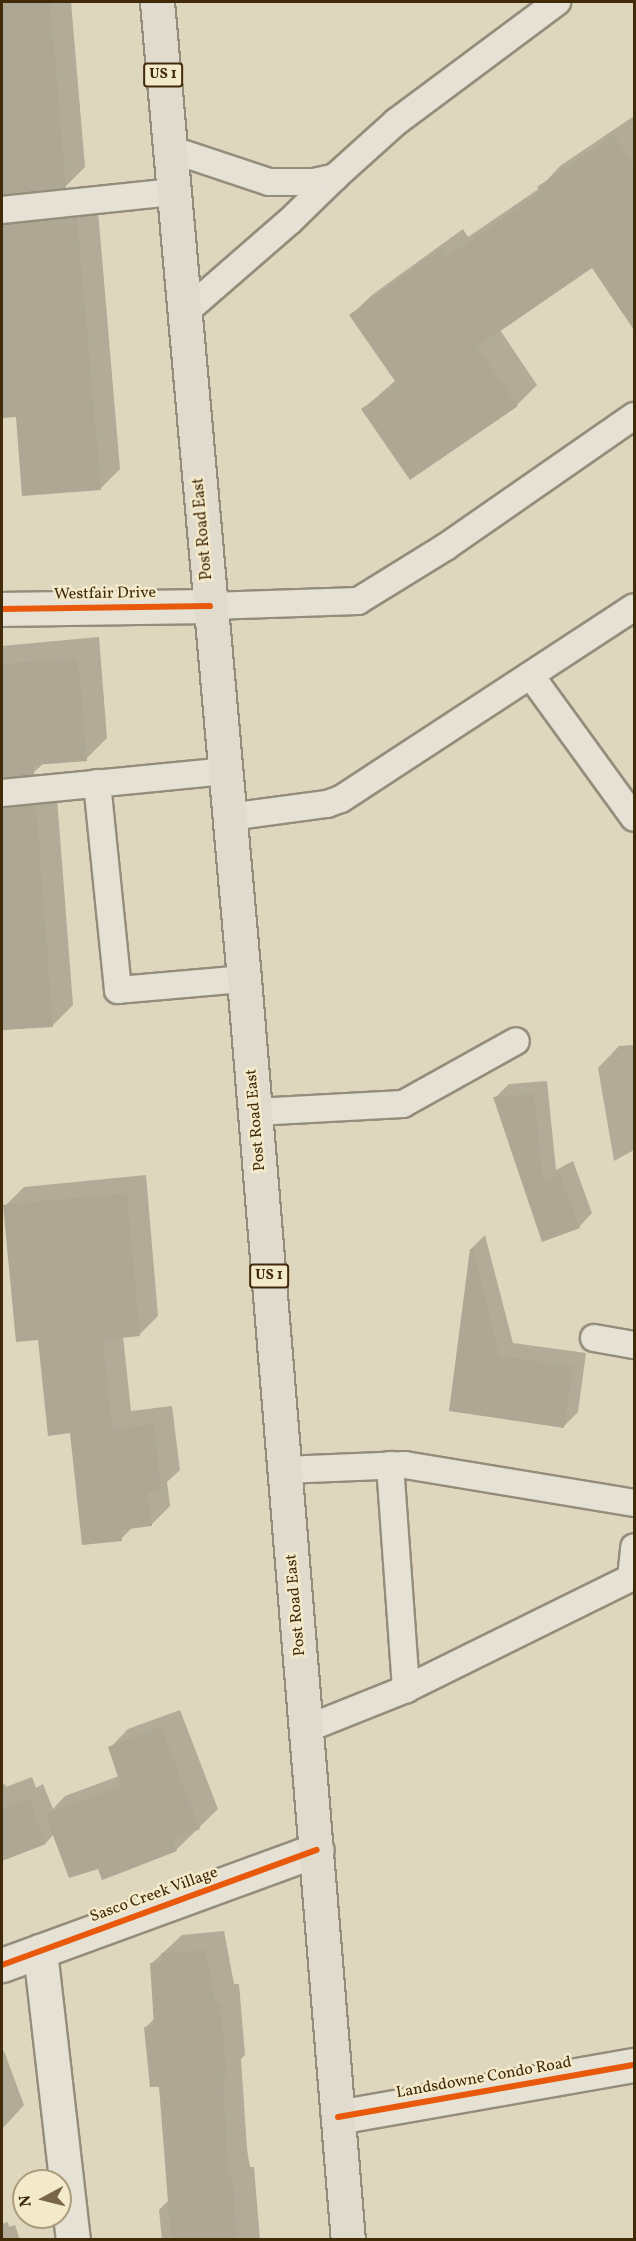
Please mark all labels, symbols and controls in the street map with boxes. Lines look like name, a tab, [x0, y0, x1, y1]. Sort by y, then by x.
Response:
road number: US 1	[142, 63, 184, 87]
street label: Post Road East	[189, 477, 217, 581]
street label: Westfair Drive	[54, 584, 156, 604]
street label: Post Road East	[242, 1068, 270, 1172]
road number: US 1	[248, 1264, 290, 1288]
street label: Post Road East	[282, 1553, 310, 1657]
street label: Sasco Creek Village	[87, 1863, 221, 1927]
street label: Landsdowne Condo Road	[395, 2053, 573, 2103]
north arrow	[12, 2169, 72, 2229]
text: N	[14, 2194, 38, 2208]

